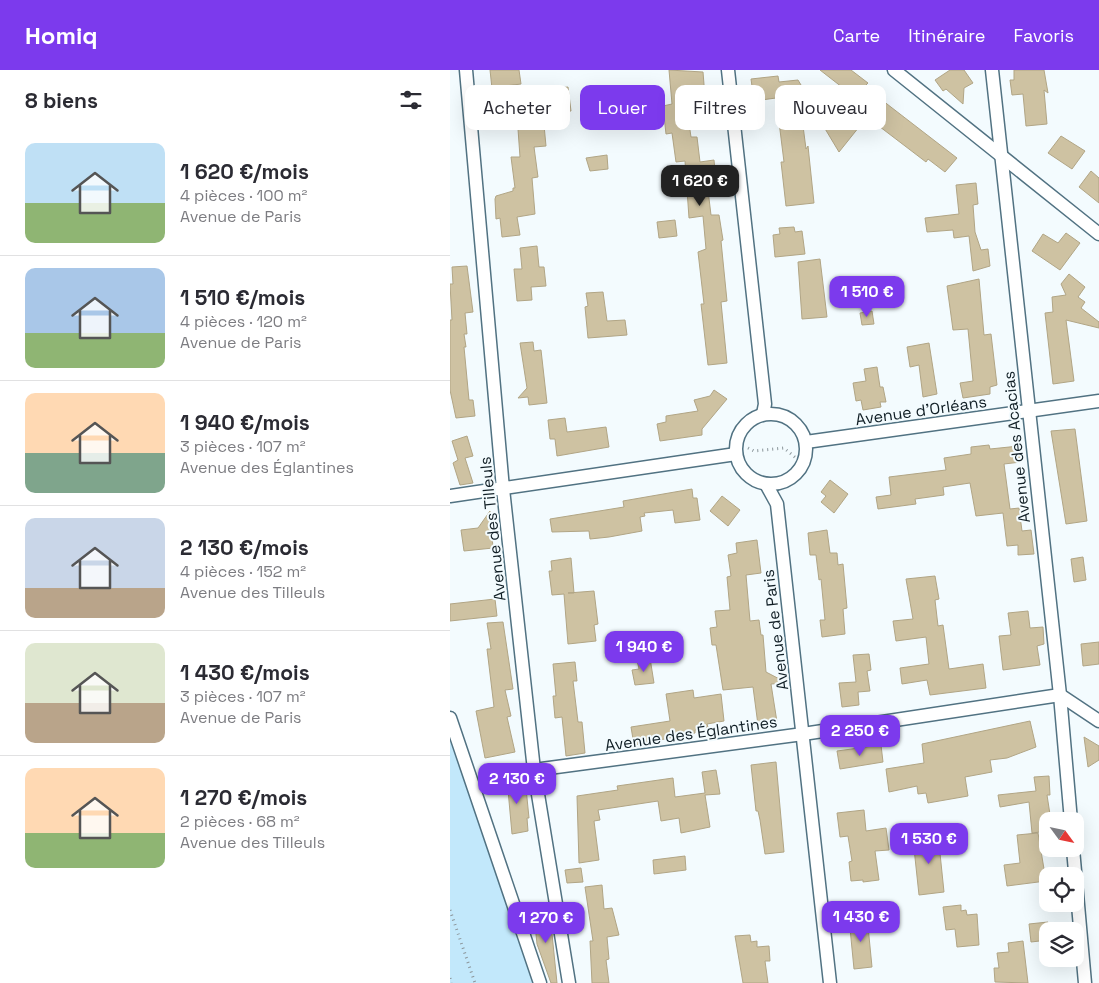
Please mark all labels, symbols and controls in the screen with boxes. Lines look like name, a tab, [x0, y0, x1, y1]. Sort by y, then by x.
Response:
text: Homiq	[25, 20, 98, 51]
text: Carte	[833, 24, 880, 47]
text: Itinéraire	[908, 24, 985, 47]
text: Favoris	[1013, 24, 1074, 47]
chip: Acheter	[465, 85, 570, 130]
chip: Louer	[580, 85, 665, 130]
chip: Filtres	[675, 85, 765, 130]
chip: Nouveau	[775, 85, 886, 130]
icon: filters	[397, 86, 425, 114]
text: 8 biens	[25, 87, 98, 114]
text: 1 620 €/mois	[180, 158, 309, 185]
icon: home	[65, 163, 125, 223]
pin: 1 620 €	[654, 164, 746, 207]
text: 1 620 €	[672, 170, 728, 191]
text: 4 pièces · 100 m²	[180, 185, 307, 206]
text: Avenue de Paris	[180, 206, 302, 227]
pin: 1 510 €	[821, 276, 913, 318]
text: 1 510 €	[840, 281, 894, 302]
text: 1 510 €/mois	[180, 284, 305, 311]
icon: home	[65, 288, 125, 348]
text: 4 pièces · 120 m²	[180, 311, 307, 332]
text: Avenue de Paris	[180, 332, 302, 353]
street label: Avenue des Acacias	[998, 370, 1035, 524]
street label: Avenue d'Orléans	[854, 391, 988, 430]
text: 1 940 €/mois	[180, 409, 310, 436]
icon: home	[65, 413, 125, 473]
text: 3 pièces · 107 m²	[180, 436, 306, 457]
street label: Avenue des Tilleuls	[474, 456, 511, 602]
text: Avenue des Églantines	[180, 457, 354, 478]
text: 2 130 €/mois	[180, 534, 309, 561]
icon: home	[65, 538, 125, 598]
text: 4 pièces · 152 m²	[180, 561, 306, 582]
street label: Avenue de Paris	[758, 568, 793, 692]
text: Avenue des Tilleuls	[180, 582, 325, 603]
pin: 1 940 €	[598, 630, 690, 673]
text: 1 940 €	[616, 636, 672, 657]
text: 1 430 €/mois	[180, 659, 310, 686]
icon: home	[65, 663, 125, 723]
text: 3 pièces · 107 m²	[180, 686, 306, 707]
text: Avenue de Paris	[180, 707, 302, 728]
street label: Avenue des Églantines	[603, 711, 779, 756]
pin: 2 250 €	[814, 714, 906, 757]
text: 2 250 €	[831, 720, 889, 741]
pin: 2 130 €	[471, 762, 563, 805]
text: 2 130 €	[489, 768, 545, 789]
text: 1 270 €/mois	[180, 784, 307, 811]
icon: home	[65, 788, 125, 848]
text: 2 pièces · 68 m²	[180, 811, 300, 832]
north arrow	[1039, 812, 1084, 858]
map controls	[1039, 812, 1084, 967]
pin: 1 530 €	[883, 822, 975, 865]
text: 1 530 €	[901, 828, 957, 849]
text: Avenue des Tilleuls	[180, 832, 325, 853]
button: locate	[1039, 867, 1084, 912]
pin: 1 430 €	[815, 900, 907, 943]
pin: 1 270 €	[500, 902, 592, 944]
text: 1 430 €	[833, 906, 889, 927]
text: 1 270 €	[519, 907, 573, 928]
button: layers	[1039, 922, 1084, 967]

